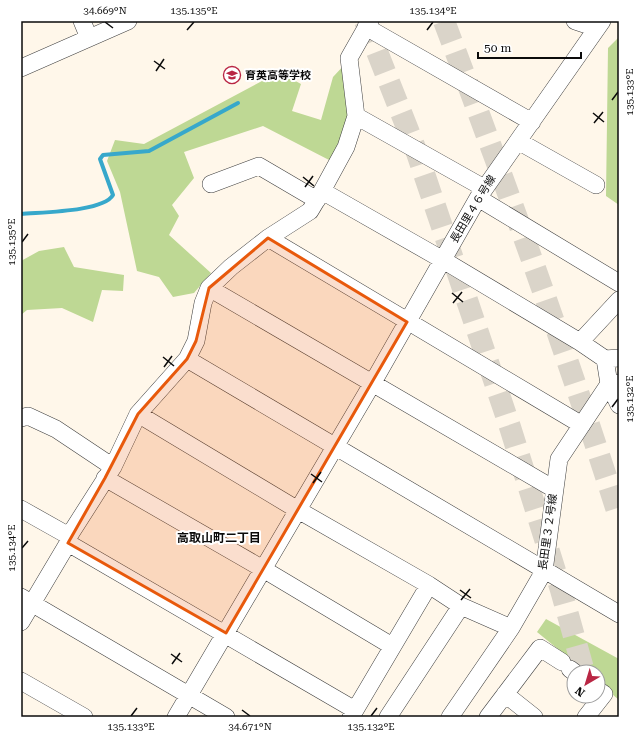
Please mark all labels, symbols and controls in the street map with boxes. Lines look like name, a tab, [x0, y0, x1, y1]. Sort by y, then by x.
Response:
text: 34.669°N	[83, 5, 127, 16]
text: 135.135°E	[170, 5, 218, 16]
text: 135.134°E	[409, 5, 457, 16]
scale bar	[478, 34, 581, 60]
text: 50 m	[484, 41, 511, 55]
school or university icon: 育英高等学校	[222, 65, 242, 85]
text: 135.133°E	[624, 68, 635, 116]
place label: 育英高等学校	[245, 69, 311, 82]
street label: 長田里４６号線	[448, 173, 498, 245]
text: 135.135°E	[6, 218, 17, 266]
text: 135.132°E	[624, 375, 635, 423]
street label: 長田里３２号線	[536, 493, 560, 571]
text: 135.134°E	[6, 524, 17, 572]
district label: 高取山町二丁目	[177, 531, 261, 545]
north arrow	[566, 664, 606, 704]
text: N	[572, 683, 587, 699]
text: 135.133°E	[107, 721, 155, 732]
text: 34.671°N	[228, 721, 272, 732]
text: 135.132°E	[347, 721, 395, 732]

